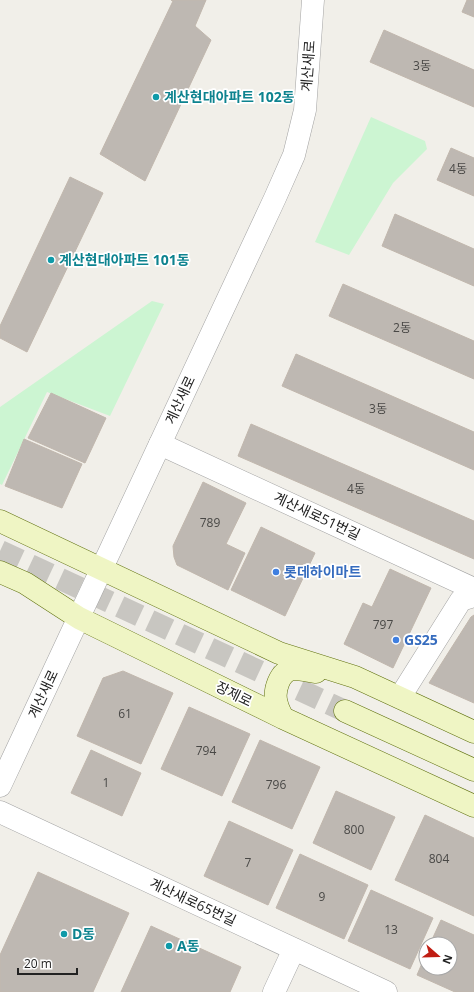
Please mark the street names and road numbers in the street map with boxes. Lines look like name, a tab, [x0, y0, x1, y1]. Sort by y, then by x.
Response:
street label: 계산새로	[296, 39, 319, 92]
street label: 계산새로	[160, 372, 199, 427]
street label: 계산새로51번길	[271, 487, 364, 544]
street label: 계산새로	[23, 666, 62, 721]
street label: 장제로	[213, 677, 256, 711]
street label: 계산새로65번길	[147, 873, 240, 930]

